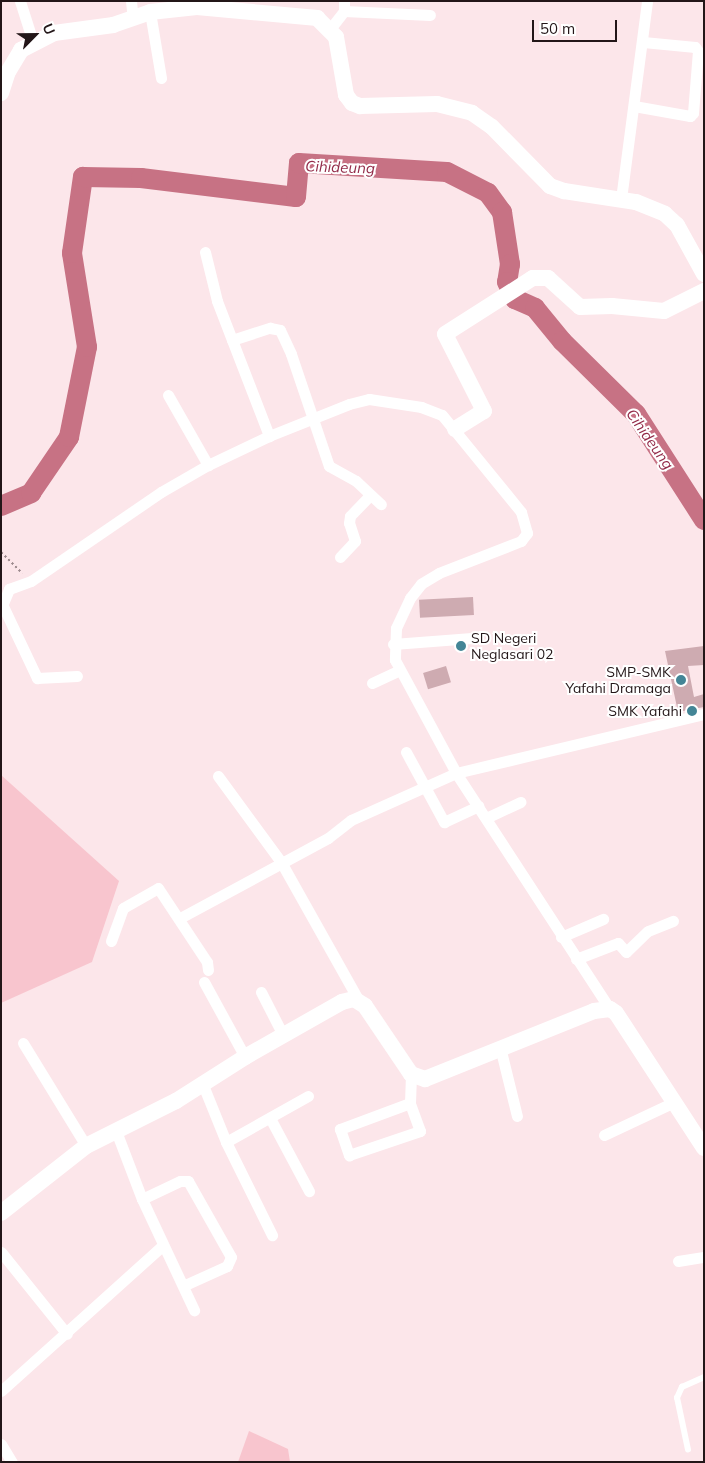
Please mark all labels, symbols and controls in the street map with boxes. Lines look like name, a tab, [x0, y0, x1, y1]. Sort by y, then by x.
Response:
north arrow	[10, 10, 60, 60]
scale bar	[535, 10, 620, 42]
text: 50 m	[540, 19, 575, 38]
text: U	[38, 21, 59, 37]
water label: Cihideung	[305, 157, 375, 177]
water label: Cihideung	[623, 405, 677, 473]
place label: SD Negeri Neglasari 02	[471, 630, 553, 662]
marker: SD Negeri Neglasari 02	[455, 640, 467, 652]
place label: SMP-SMK Yafahi Dramaga	[566, 664, 671, 696]
marker: SMP-SMK Yafahi Dramaga	[675, 674, 687, 686]
place label: SMK Yafahi	[608, 703, 682, 719]
marker: SMK Yafahi	[686, 705, 698, 717]

